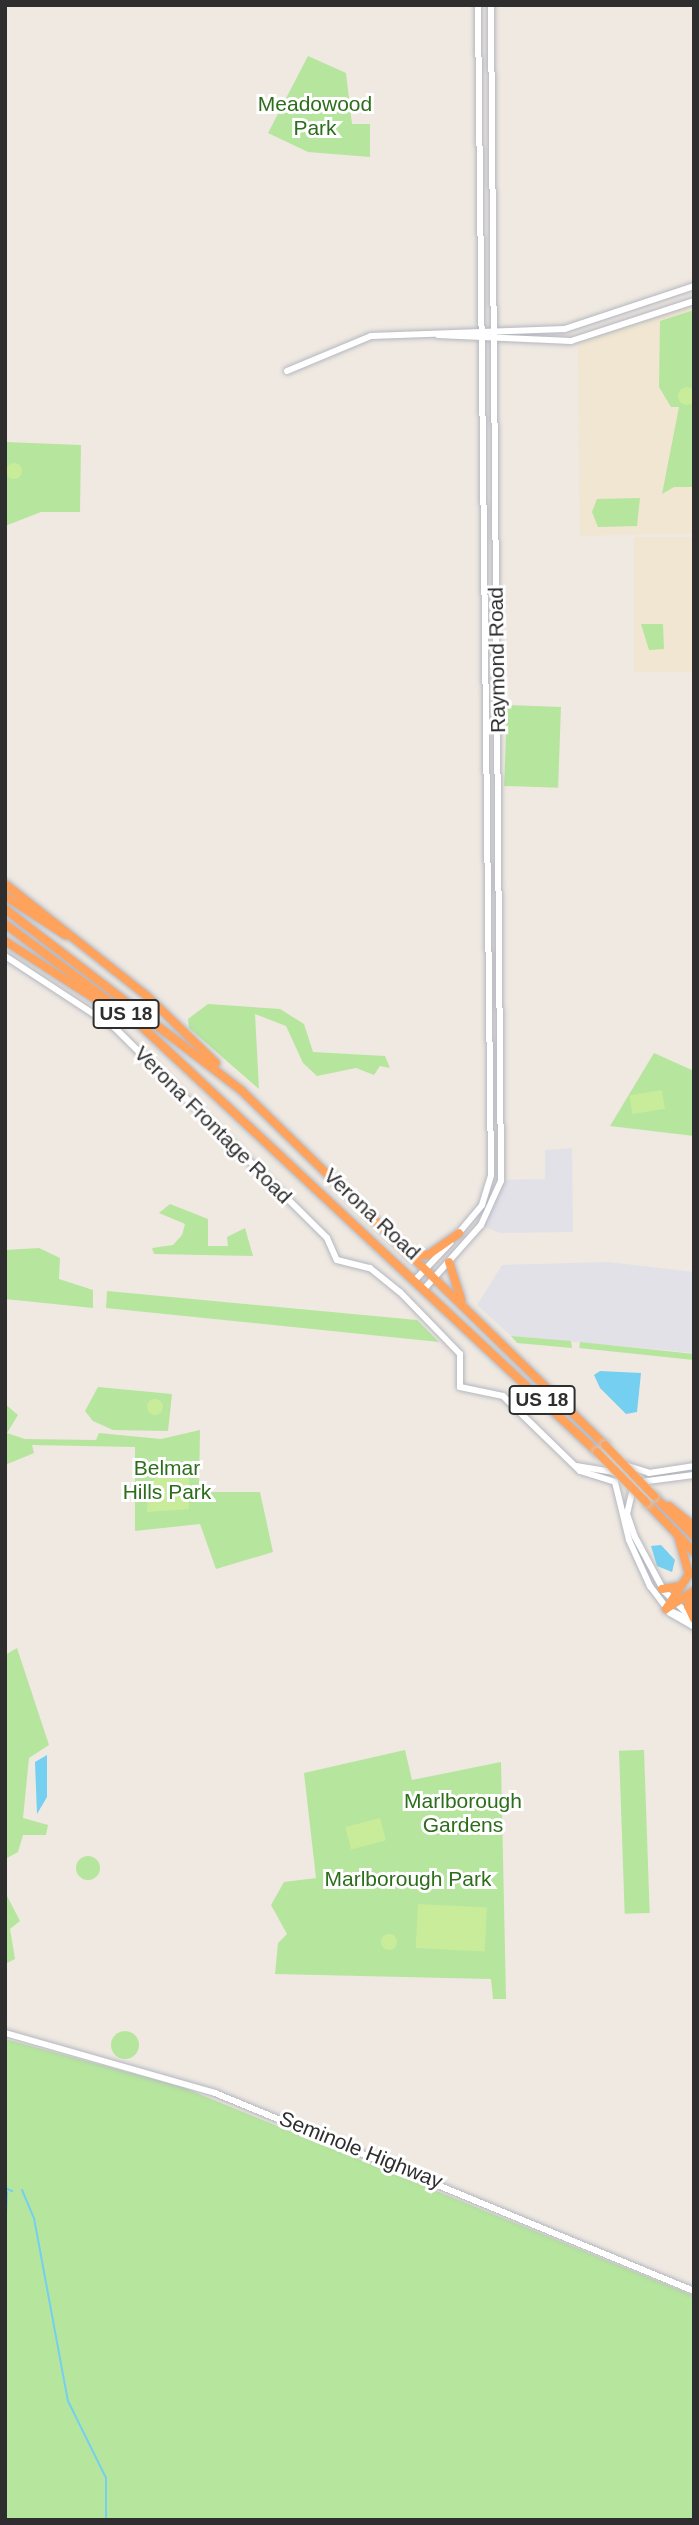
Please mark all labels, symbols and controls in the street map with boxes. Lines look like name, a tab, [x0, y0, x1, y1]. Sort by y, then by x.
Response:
park label: Meadowood Park	[258, 91, 372, 141]
street label: Raymond Road	[483, 587, 511, 733]
road number: US 18	[91, 998, 161, 1030]
street label: Verona Frontage Road	[129, 1041, 297, 1209]
street label: Verona Road	[319, 1163, 425, 1265]
road number: US 18	[507, 1384, 577, 1416]
park label: Belmar Hills Park	[123, 1455, 211, 1505]
park label: Marlborough Gardens	[404, 1788, 522, 1838]
park label: Marlborough Park	[325, 1866, 491, 1892]
street label: Seminole Highway	[276, 2106, 446, 2194]

